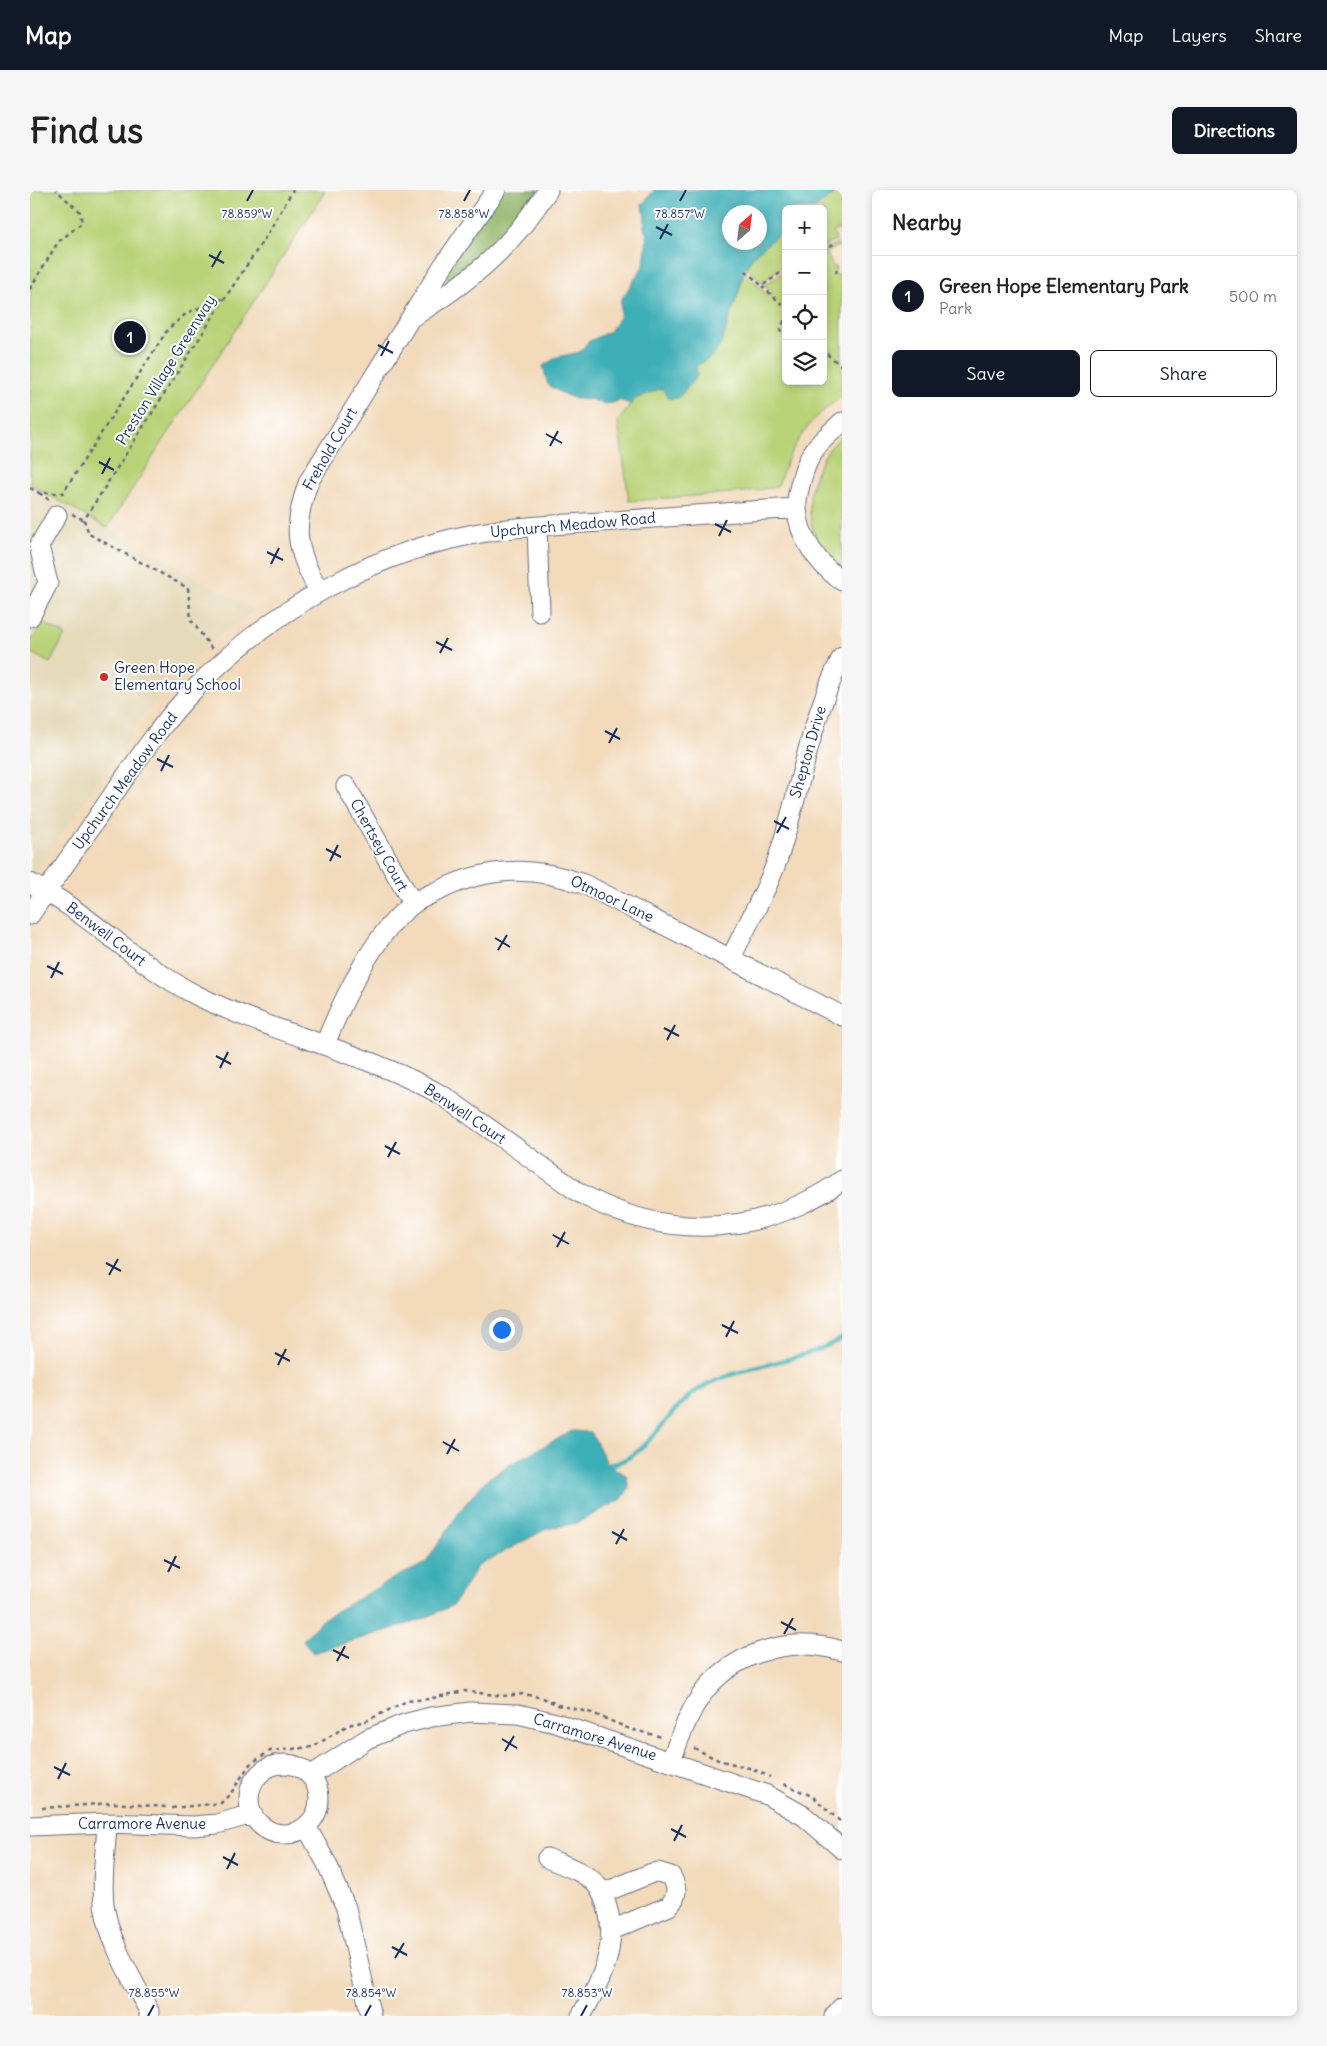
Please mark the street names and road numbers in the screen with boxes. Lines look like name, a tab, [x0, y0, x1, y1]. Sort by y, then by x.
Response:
street label: Preston Village Greenway	[112, 291, 220, 448]
street label: Frehold Court	[298, 404, 361, 494]
street label: Upchurch Meadow Road	[489, 508, 657, 541]
street label: Shepton Drive	[785, 704, 830, 800]
street label: Upchurch Meadow Road	[68, 708, 181, 853]
street label: Chertsey Court	[346, 795, 413, 894]
street label: Otmoor Lane	[568, 871, 657, 926]
street label: Benwell Court	[63, 898, 150, 970]
street label: Benwell Court	[421, 1079, 510, 1148]
street label: Carramore Avenue	[531, 1709, 659, 1764]
street label: Carramore Avenue	[78, 1814, 206, 1833]

